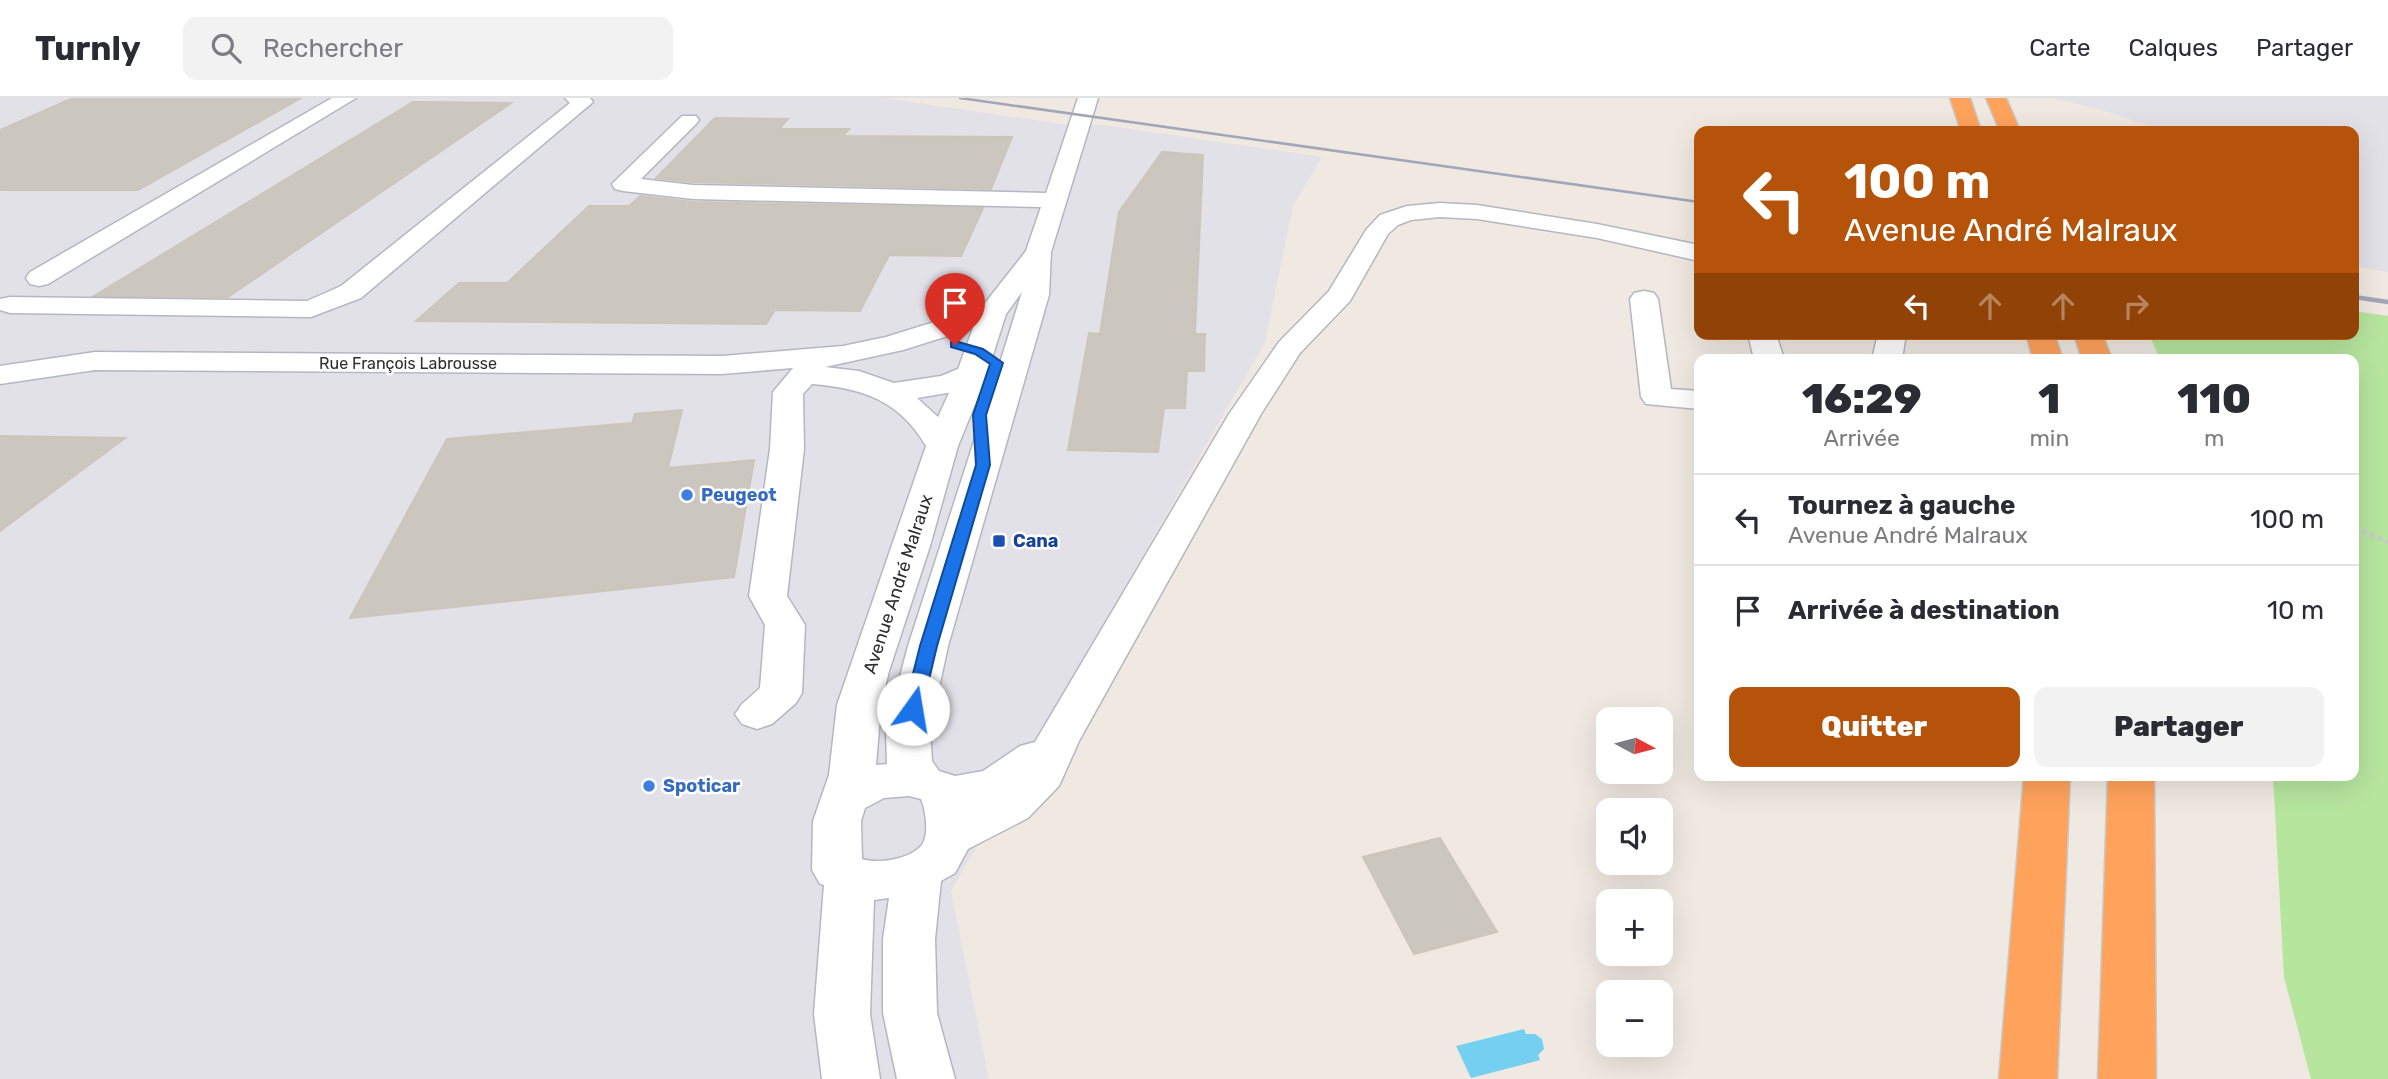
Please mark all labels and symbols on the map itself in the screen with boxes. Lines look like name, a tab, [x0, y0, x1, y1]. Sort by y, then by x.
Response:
pin	[925, 273, 985, 345]
street label: Rue François Labrousse	[319, 354, 497, 373]
place label: Peugeot	[701, 484, 777, 506]
marker: Peugeot	[679, 487, 695, 503]
street label: Avenue André Malraux	[859, 491, 938, 677]
place label: Cana	[1013, 530, 1058, 552]
marker: Cana	[991, 533, 1007, 549]
position arrow	[876, 672, 950, 746]
north arrow	[1596, 707, 1673, 784]
place label: Spoticar	[663, 775, 740, 797]
marker: Spoticar	[641, 778, 657, 794]

